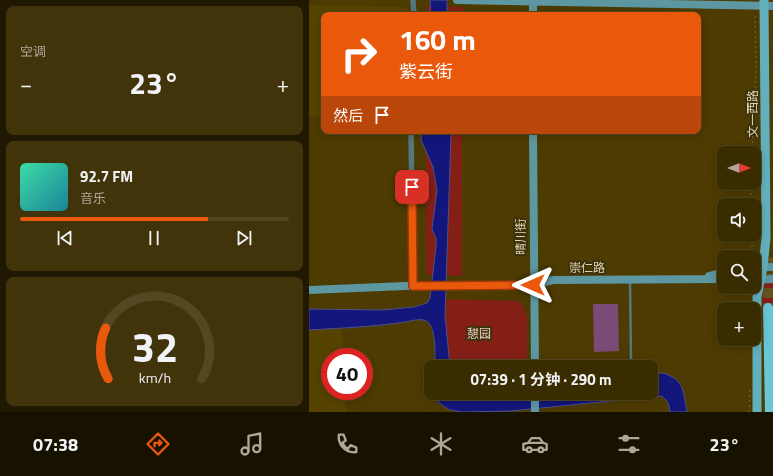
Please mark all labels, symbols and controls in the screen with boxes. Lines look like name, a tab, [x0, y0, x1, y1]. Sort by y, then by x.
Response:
text: 160 m	[399, 18, 476, 61]
icon: right	[333, 28, 385, 80]
text: 空调	[20, 41, 46, 61]
text: 紫云街	[399, 58, 453, 85]
text: 23°	[129, 60, 180, 106]
text: −	[20, 67, 32, 101]
text: +	[277, 67, 289, 101]
street label: 文一西路	[743, 90, 762, 138]
text: 然后	[333, 104, 363, 127]
icon: arrive	[371, 104, 393, 126]
north arrow	[717, 146, 761, 190]
map controls	[717, 146, 761, 346]
text: 92.7 FM	[80, 165, 133, 188]
pin	[395, 170, 429, 204]
icon: arrive	[401, 176, 423, 198]
text: 音乐	[80, 188, 106, 208]
button: sound	[717, 198, 761, 242]
street label: 晴川街	[511, 219, 530, 255]
icon: previous	[54, 227, 76, 249]
icon: pause	[143, 227, 165, 249]
icon: next	[233, 227, 255, 249]
button: search	[717, 250, 761, 294]
street label: 崇仁路	[569, 258, 605, 277]
position arrow	[512, 264, 554, 306]
button: +	[717, 302, 761, 346]
text: 32	[131, 315, 178, 378]
park label: 憇园	[467, 324, 491, 343]
speed limit sign: 40	[321, 348, 373, 400]
text: km/h	[138, 367, 171, 389]
text: 07:39 · 1 分钟 · 290 m	[470, 368, 612, 391]
icon: directions	[144, 430, 172, 458]
icon: music	[238, 430, 266, 458]
icon: phone	[333, 430, 361, 458]
icon: climate	[427, 430, 455, 458]
icon: car	[521, 430, 549, 458]
icon: filters	[615, 430, 643, 458]
text: 07:38	[33, 431, 78, 458]
text: 23°	[710, 431, 740, 458]

